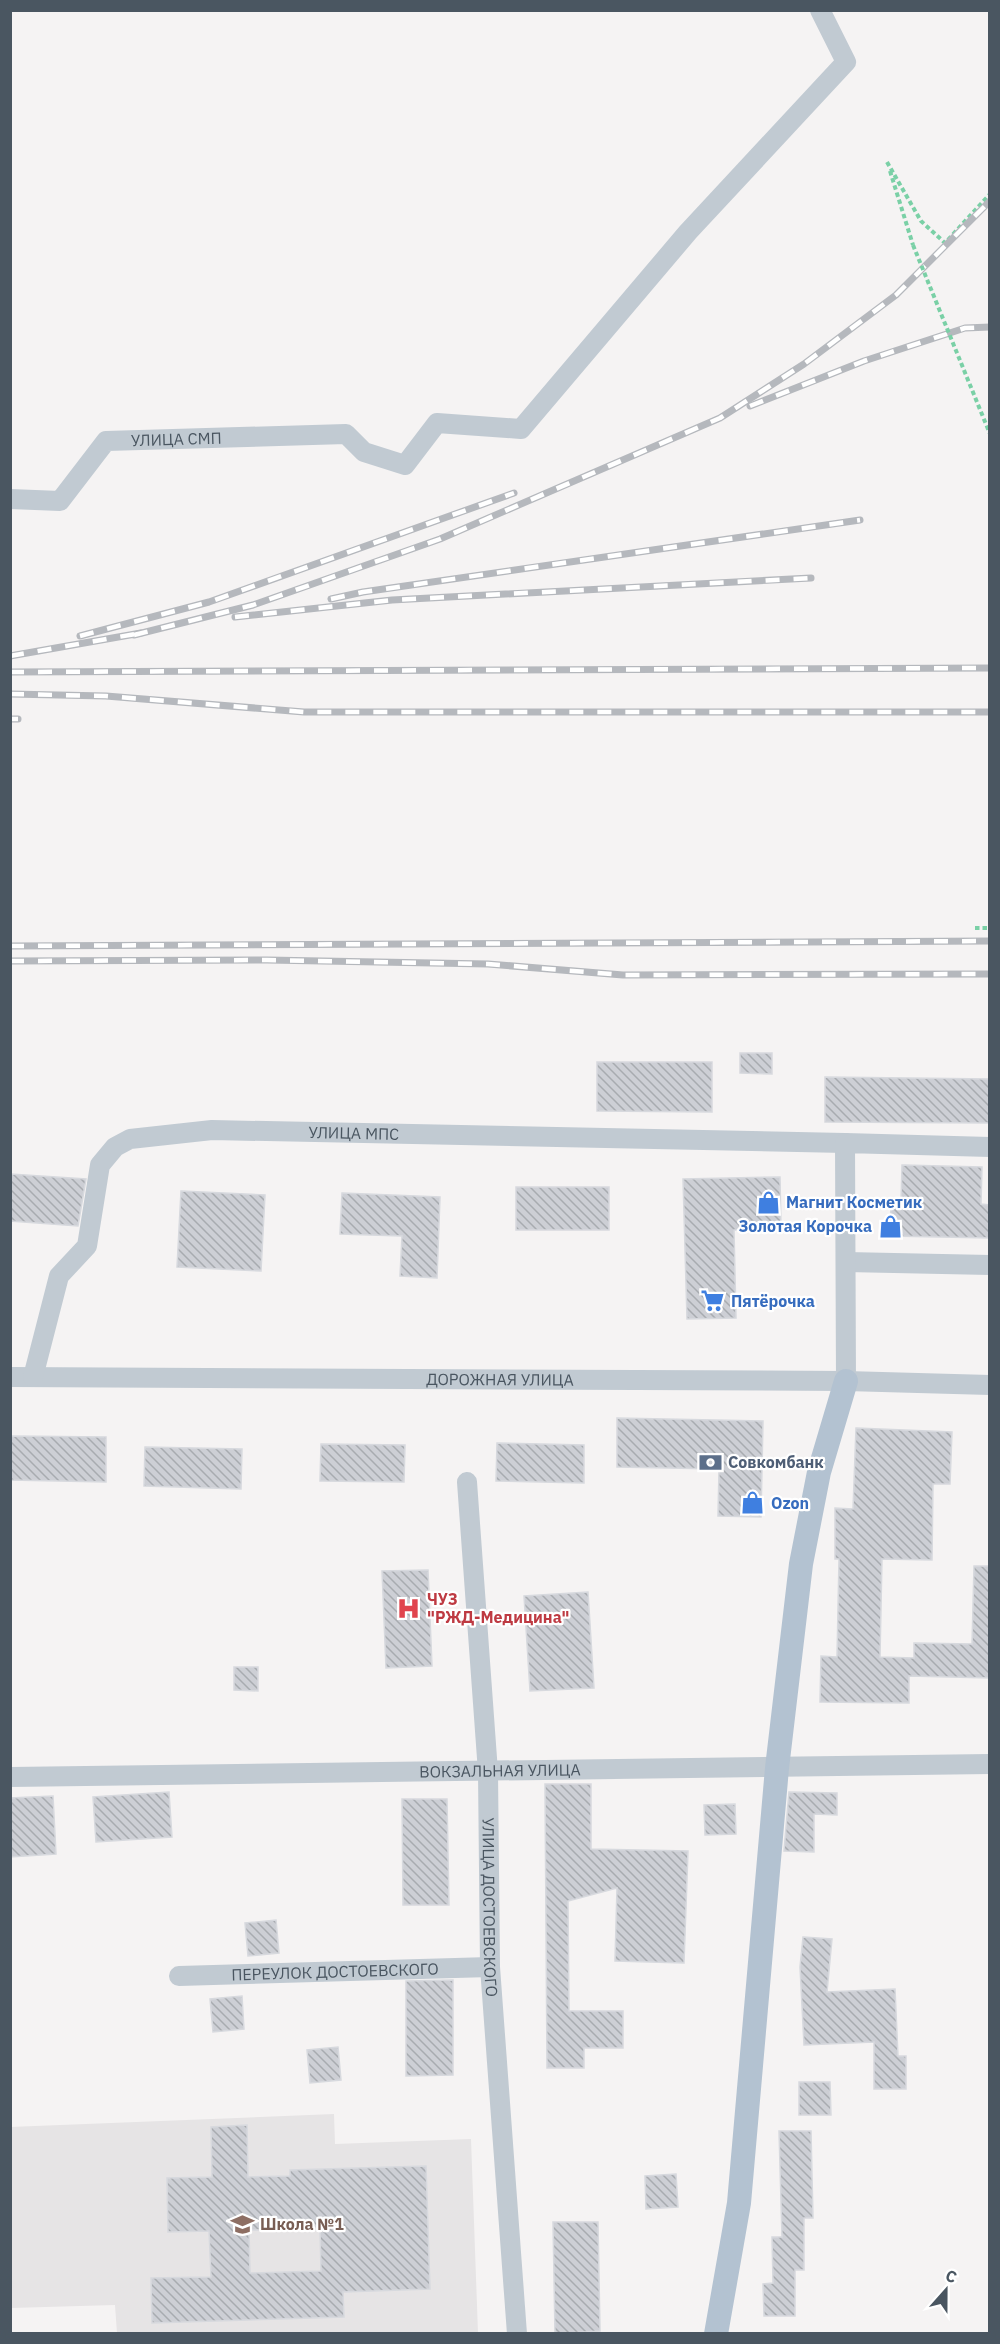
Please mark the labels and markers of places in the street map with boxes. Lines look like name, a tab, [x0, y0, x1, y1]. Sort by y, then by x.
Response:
shop icon: Магнит Косметик	[755, 1189, 781, 1215]
place label: Магнит Косметик	[786, 1192, 922, 1212]
shop icon: Золотая Корочка	[877, 1213, 903, 1239]
place label: Золотая Корочка	[739, 1216, 872, 1236]
supermarket icon: Пятёрочка	[700, 1288, 726, 1314]
place label: Пятёрочка	[731, 1291, 815, 1311]
bank icon: Совкомбанк	[697, 1449, 723, 1475]
place label: Совкомбанк	[728, 1452, 824, 1472]
shop icon: Ozon	[740, 1490, 766, 1516]
place label: Ozon	[771, 1493, 809, 1513]
place label: ЧУЗ "РЖД-Медицина"	[427, 1589, 569, 1627]
hospital icon: ЧУЗ "РЖД-Медицина"	[396, 1595, 422, 1621]
school or university icon: Школа №1	[229, 2211, 255, 2237]
place label: Школа №1	[260, 2214, 344, 2234]

